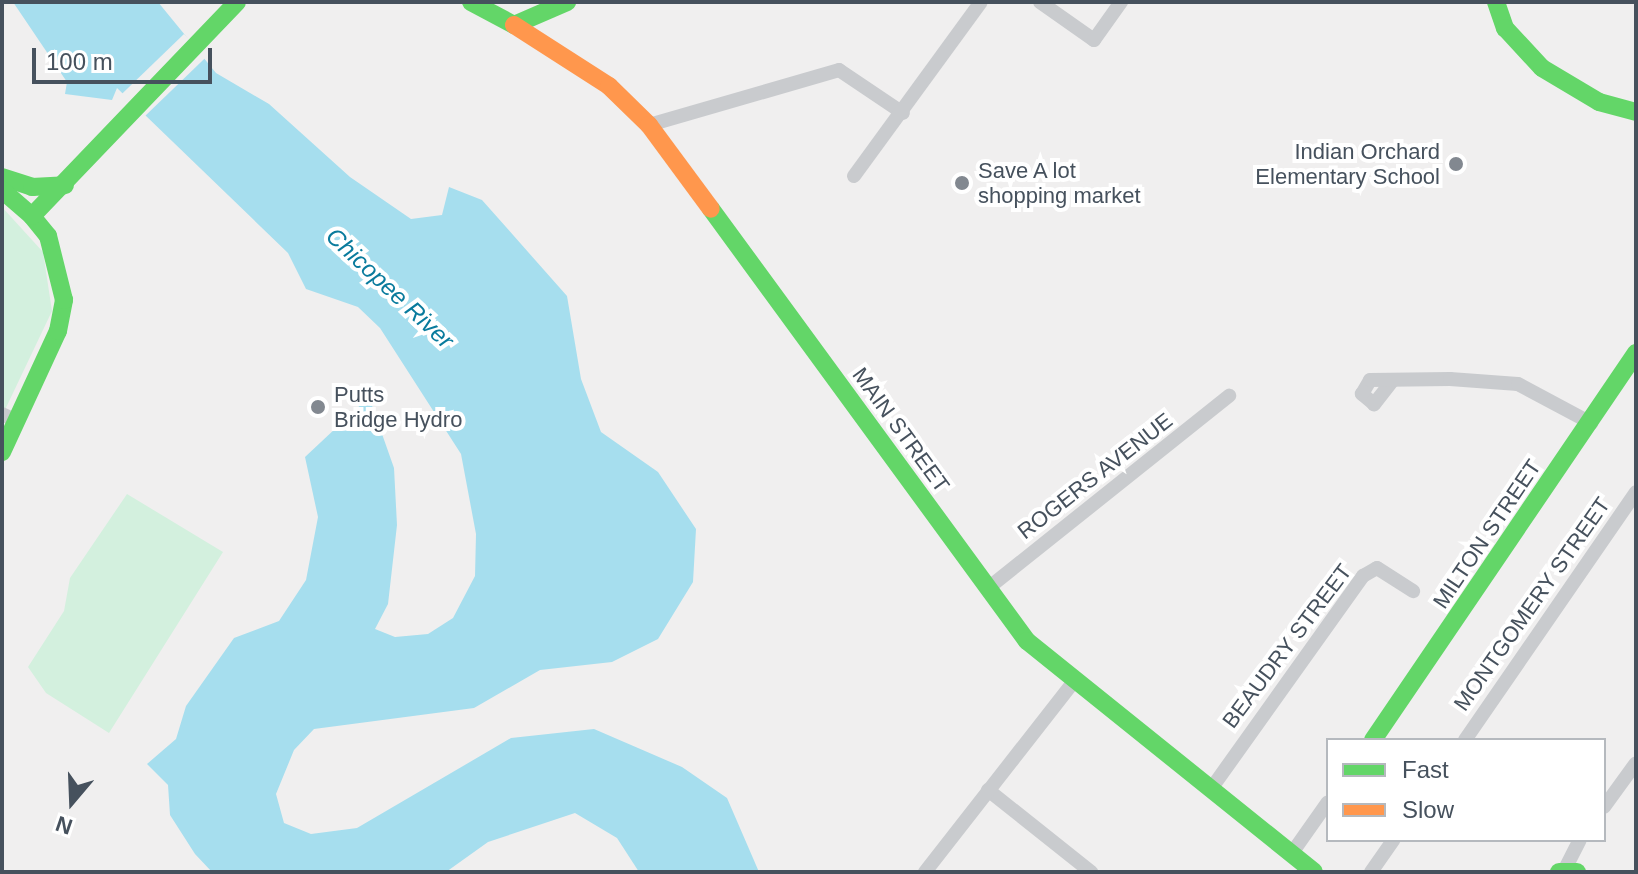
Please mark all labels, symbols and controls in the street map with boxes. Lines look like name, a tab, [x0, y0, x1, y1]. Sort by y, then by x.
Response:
scale bar	[36, 32, 216, 82]
text: 100 m	[46, 48, 113, 75]
place label: Indian Orchard Elementary School	[1255, 138, 1440, 190]
marker: Indian Orchard Elementary School	[1447, 155, 1465, 173]
place label: Save A lot shopping market	[978, 157, 1141, 208]
marker: Save A lot shopping market	[953, 174, 971, 192]
water label: Chicopee River	[320, 222, 460, 354]
street label: MAIN STREET	[847, 362, 955, 498]
place label: Putts Bridge Hydro	[334, 381, 462, 432]
marker: Putts Bridge Hydro	[309, 398, 327, 416]
street label: ROGERS AVENUE	[1012, 407, 1178, 545]
street label: MILTON STREET	[1427, 455, 1547, 613]
street label: MONTGOMERY STREET	[1448, 492, 1616, 716]
street label: BEAUDRY STREET	[1217, 559, 1357, 733]
legend	[1326, 738, 1606, 842]
text: Fast	[1402, 756, 1449, 783]
north arrow	[32, 762, 112, 842]
text: Slow	[1402, 796, 1454, 823]
text: N	[52, 811, 76, 840]

